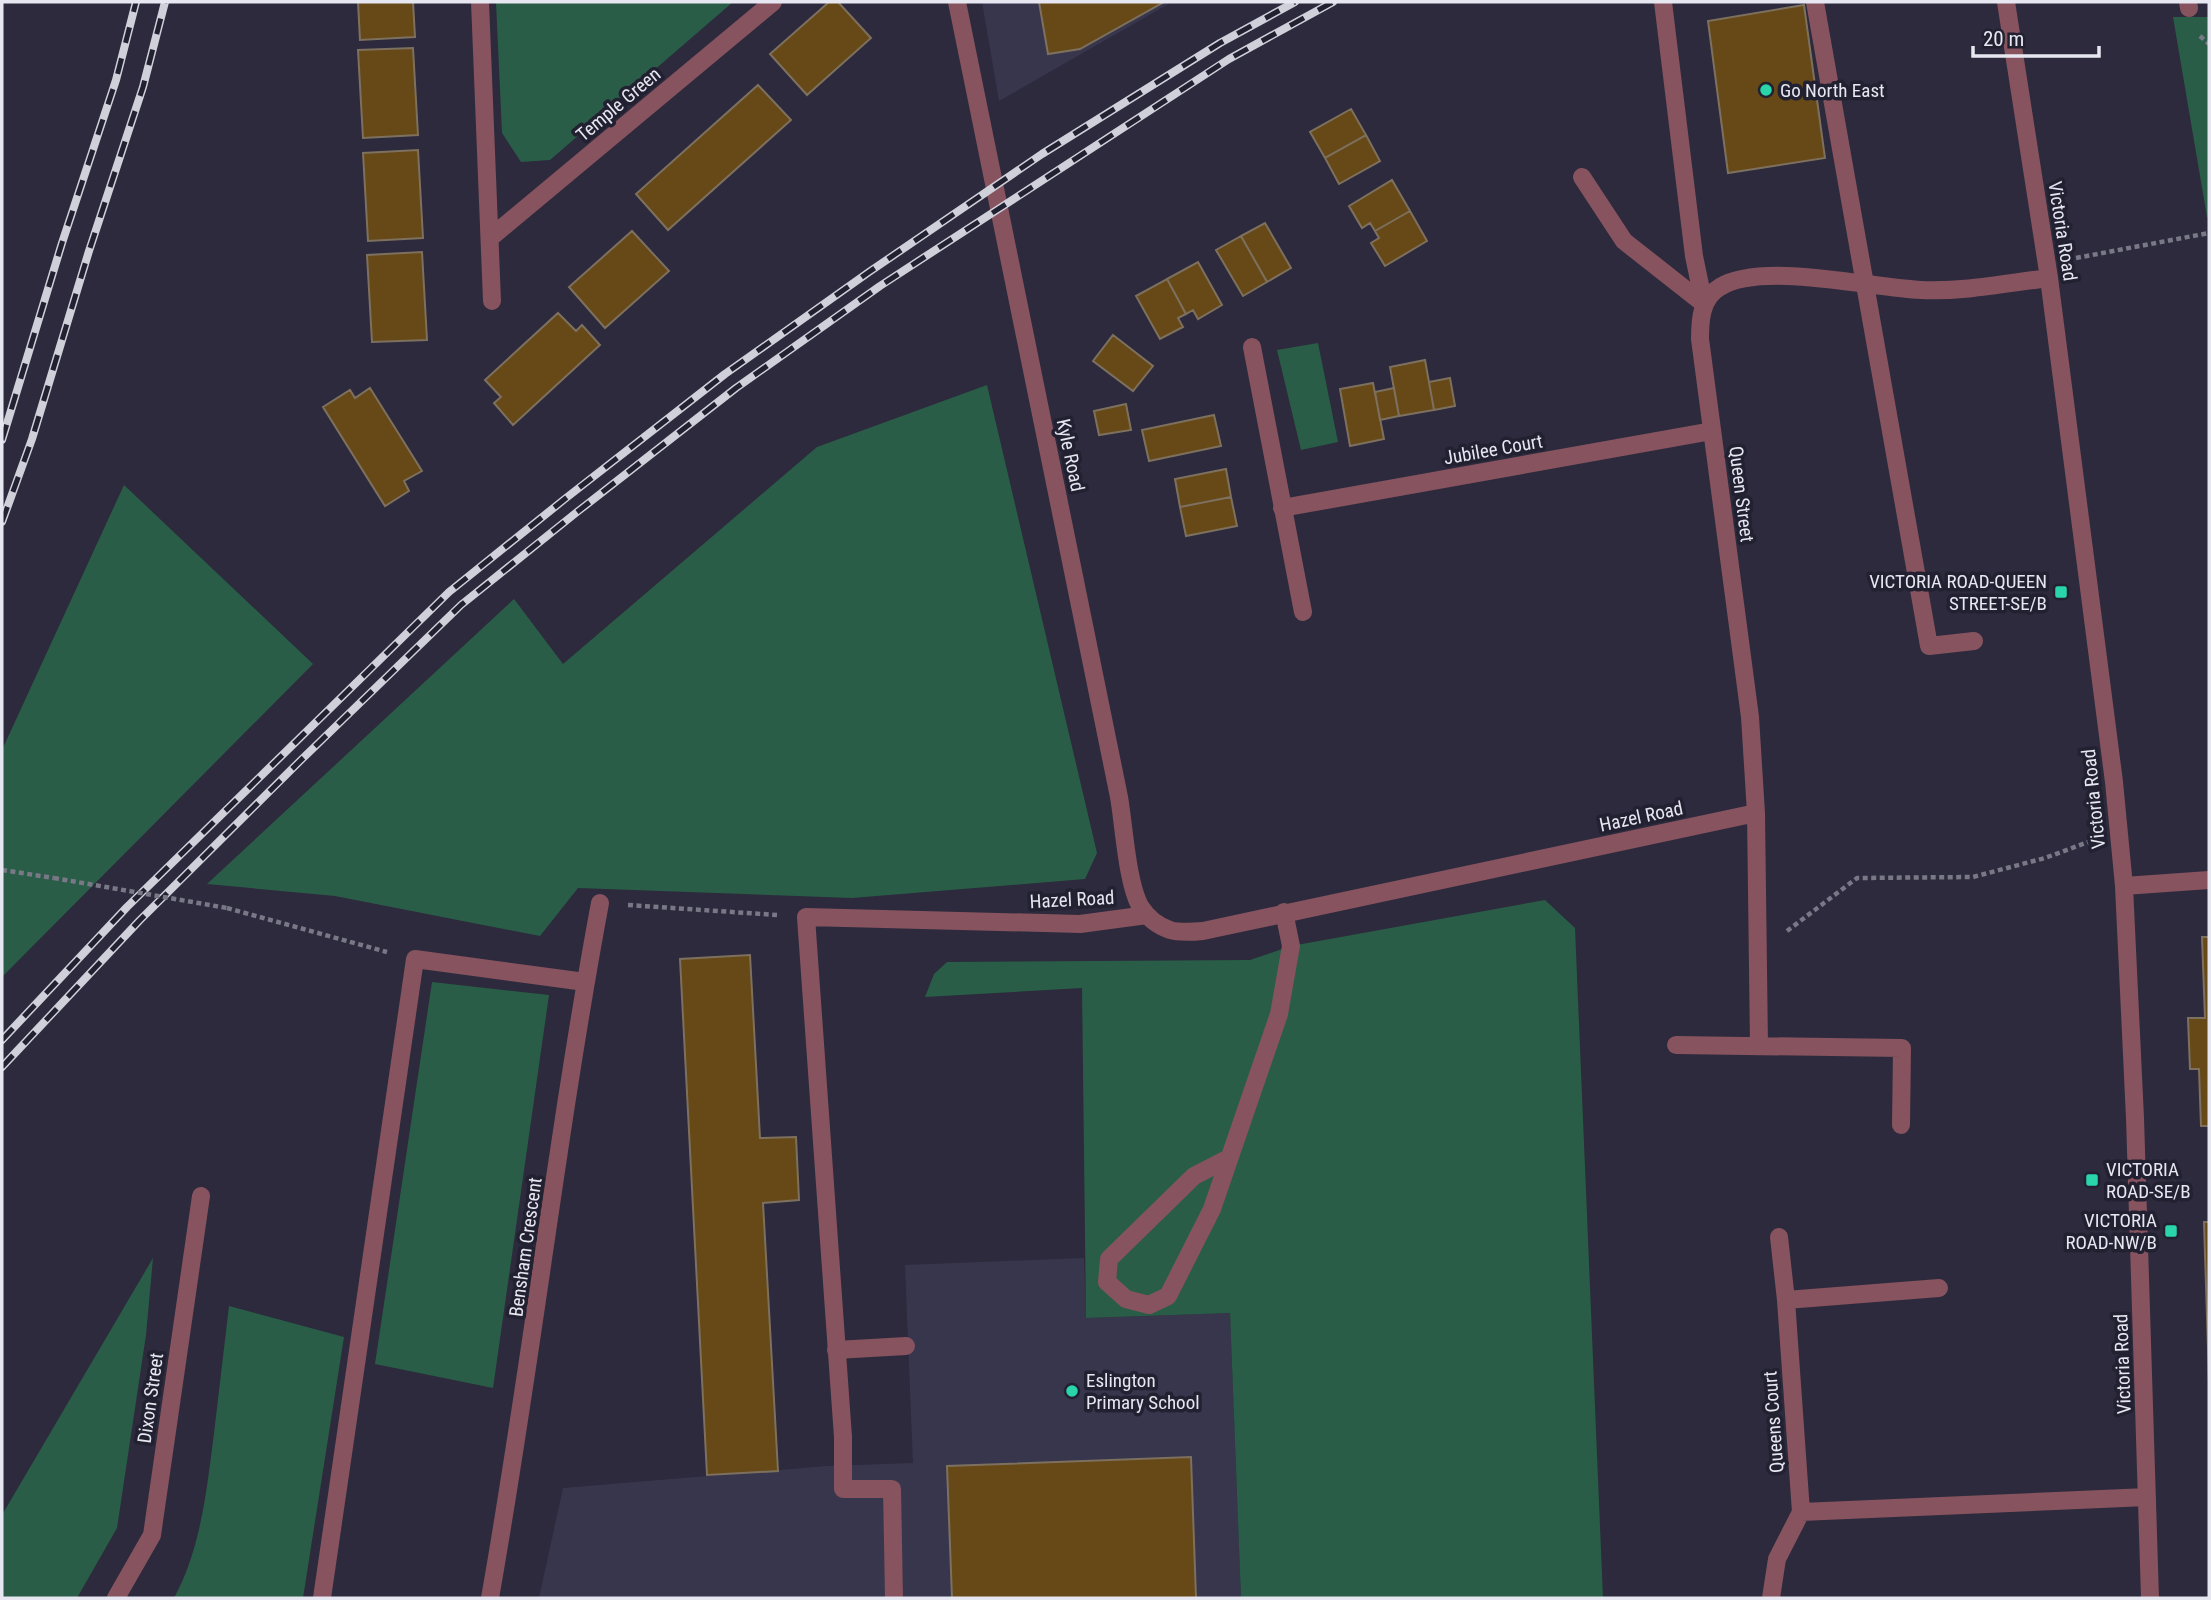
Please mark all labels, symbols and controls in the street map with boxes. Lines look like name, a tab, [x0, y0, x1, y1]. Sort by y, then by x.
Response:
scale bar	[1973, 14, 2099, 58]
text: 20 m	[1983, 27, 2024, 51]
street label: Temple Green	[571, 62, 665, 146]
place label: Go North East	[1780, 79, 1885, 102]
marker: Go North East	[1758, 82, 1774, 98]
street label: Victoria Road	[2043, 180, 2082, 283]
street label: Kyle Road	[1052, 417, 1089, 494]
street label: Jubilee Court	[1442, 429, 1544, 470]
street label: Queen Street	[1724, 445, 1759, 543]
place label: VICTORIA ROAD-QUEEN STREET-SE/B	[1869, 570, 2047, 615]
marker: VICTORIA ROAD-QUEEN STREET-SE/B	[2053, 584, 2069, 600]
street label: Victoria Road	[2077, 748, 2110, 850]
street label: Hazel Road	[1597, 796, 1685, 837]
street label: Hazel Road	[1029, 886, 1115, 913]
place label: VICTORIA ROAD-SE/B	[2106, 1158, 2191, 1203]
marker: VICTORIA ROAD-SE/B	[2084, 1172, 2100, 1188]
street label: Bensham Crescent	[504, 1176, 547, 1318]
place label: VICTORIA ROAD-NW/B	[2066, 1209, 2157, 1254]
marker: VICTORIA ROAD-NW/B	[2163, 1223, 2179, 1239]
street label: Victoria Road	[2109, 1313, 2136, 1415]
street label: Dixon Street	[133, 1351, 168, 1445]
place label: Eslington Primary School	[1086, 1369, 1200, 1414]
street label: Queens Court	[1758, 1370, 1789, 1474]
marker: Eslington Primary School	[1064, 1383, 1080, 1399]

